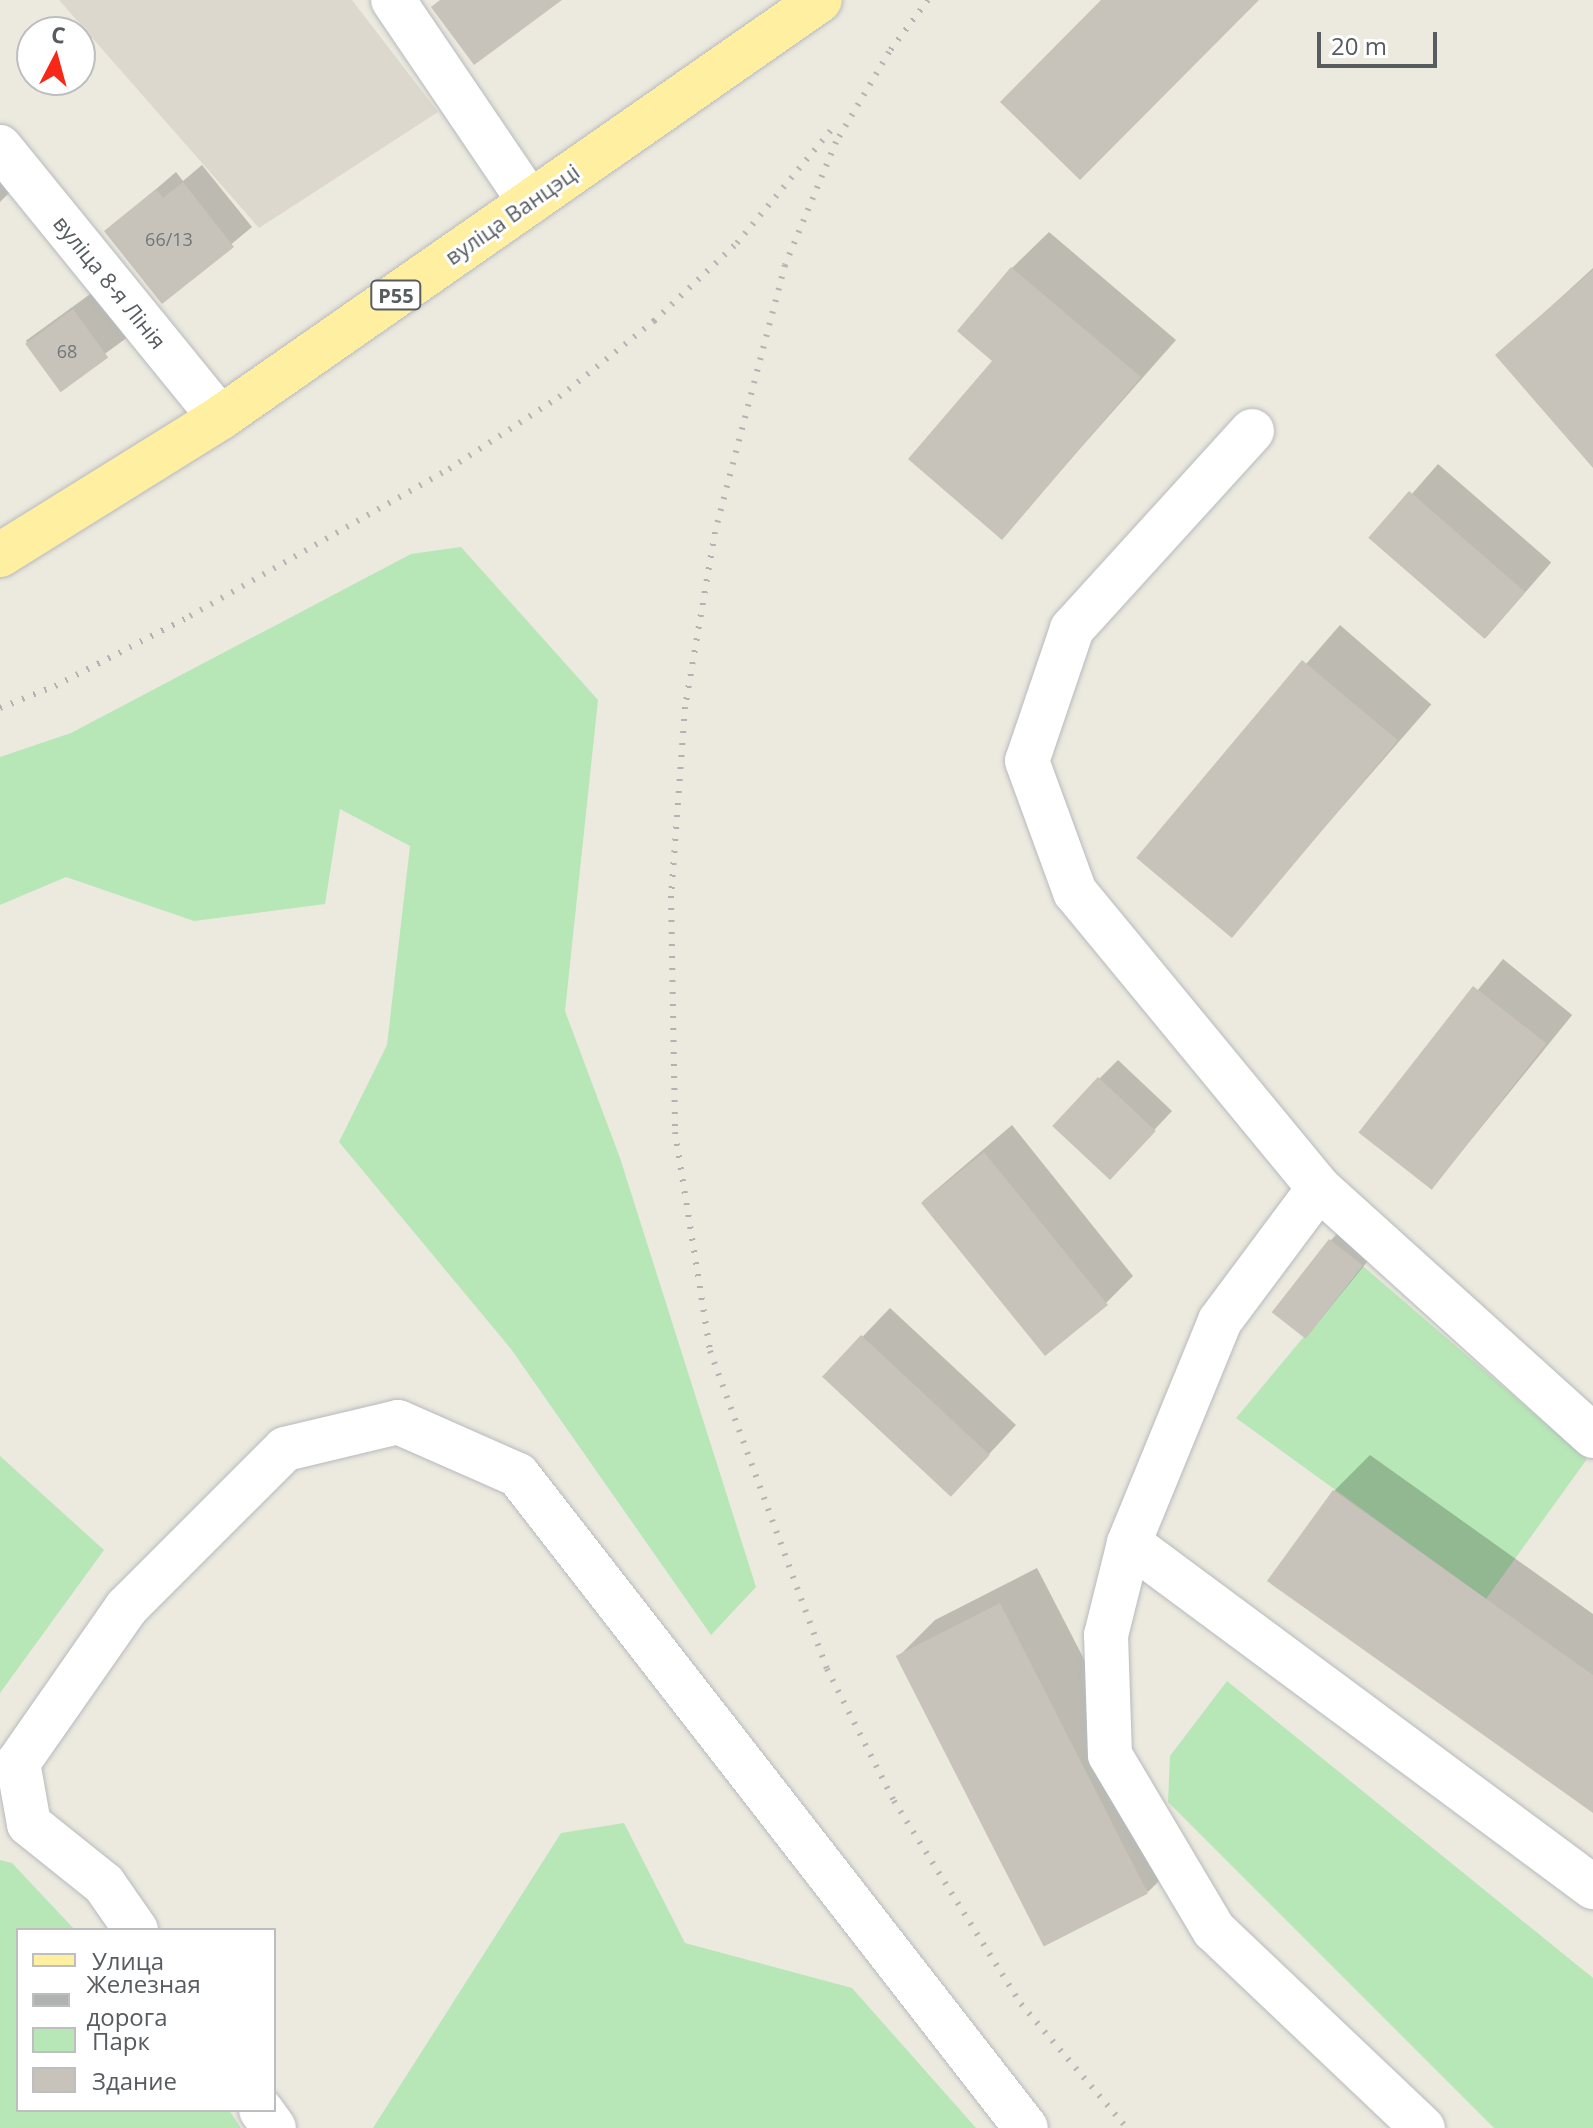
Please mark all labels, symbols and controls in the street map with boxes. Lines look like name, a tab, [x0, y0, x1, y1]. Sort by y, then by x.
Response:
north arrow	[16, 16, 96, 96]
scale bar	[1321, 16, 1441, 66]
text: С	[50, 18, 67, 50]
text: 20 m	[1331, 29, 1387, 62]
street label: вуліца Ванцэці	[440, 158, 584, 270]
street label: вуліца 8-я Лінія	[48, 210, 172, 354]
house number: 66/13	[145, 228, 193, 250]
road number: Р55	[370, 279, 422, 311]
house number: 68	[57, 340, 77, 362]
legend	[16, 1928, 276, 2112]
text: Улица	[92, 1944, 164, 1977]
text: Железная дорога	[86, 1967, 201, 2033]
text: Парк	[92, 2024, 150, 2057]
text: Здание	[92, 2064, 177, 2097]

